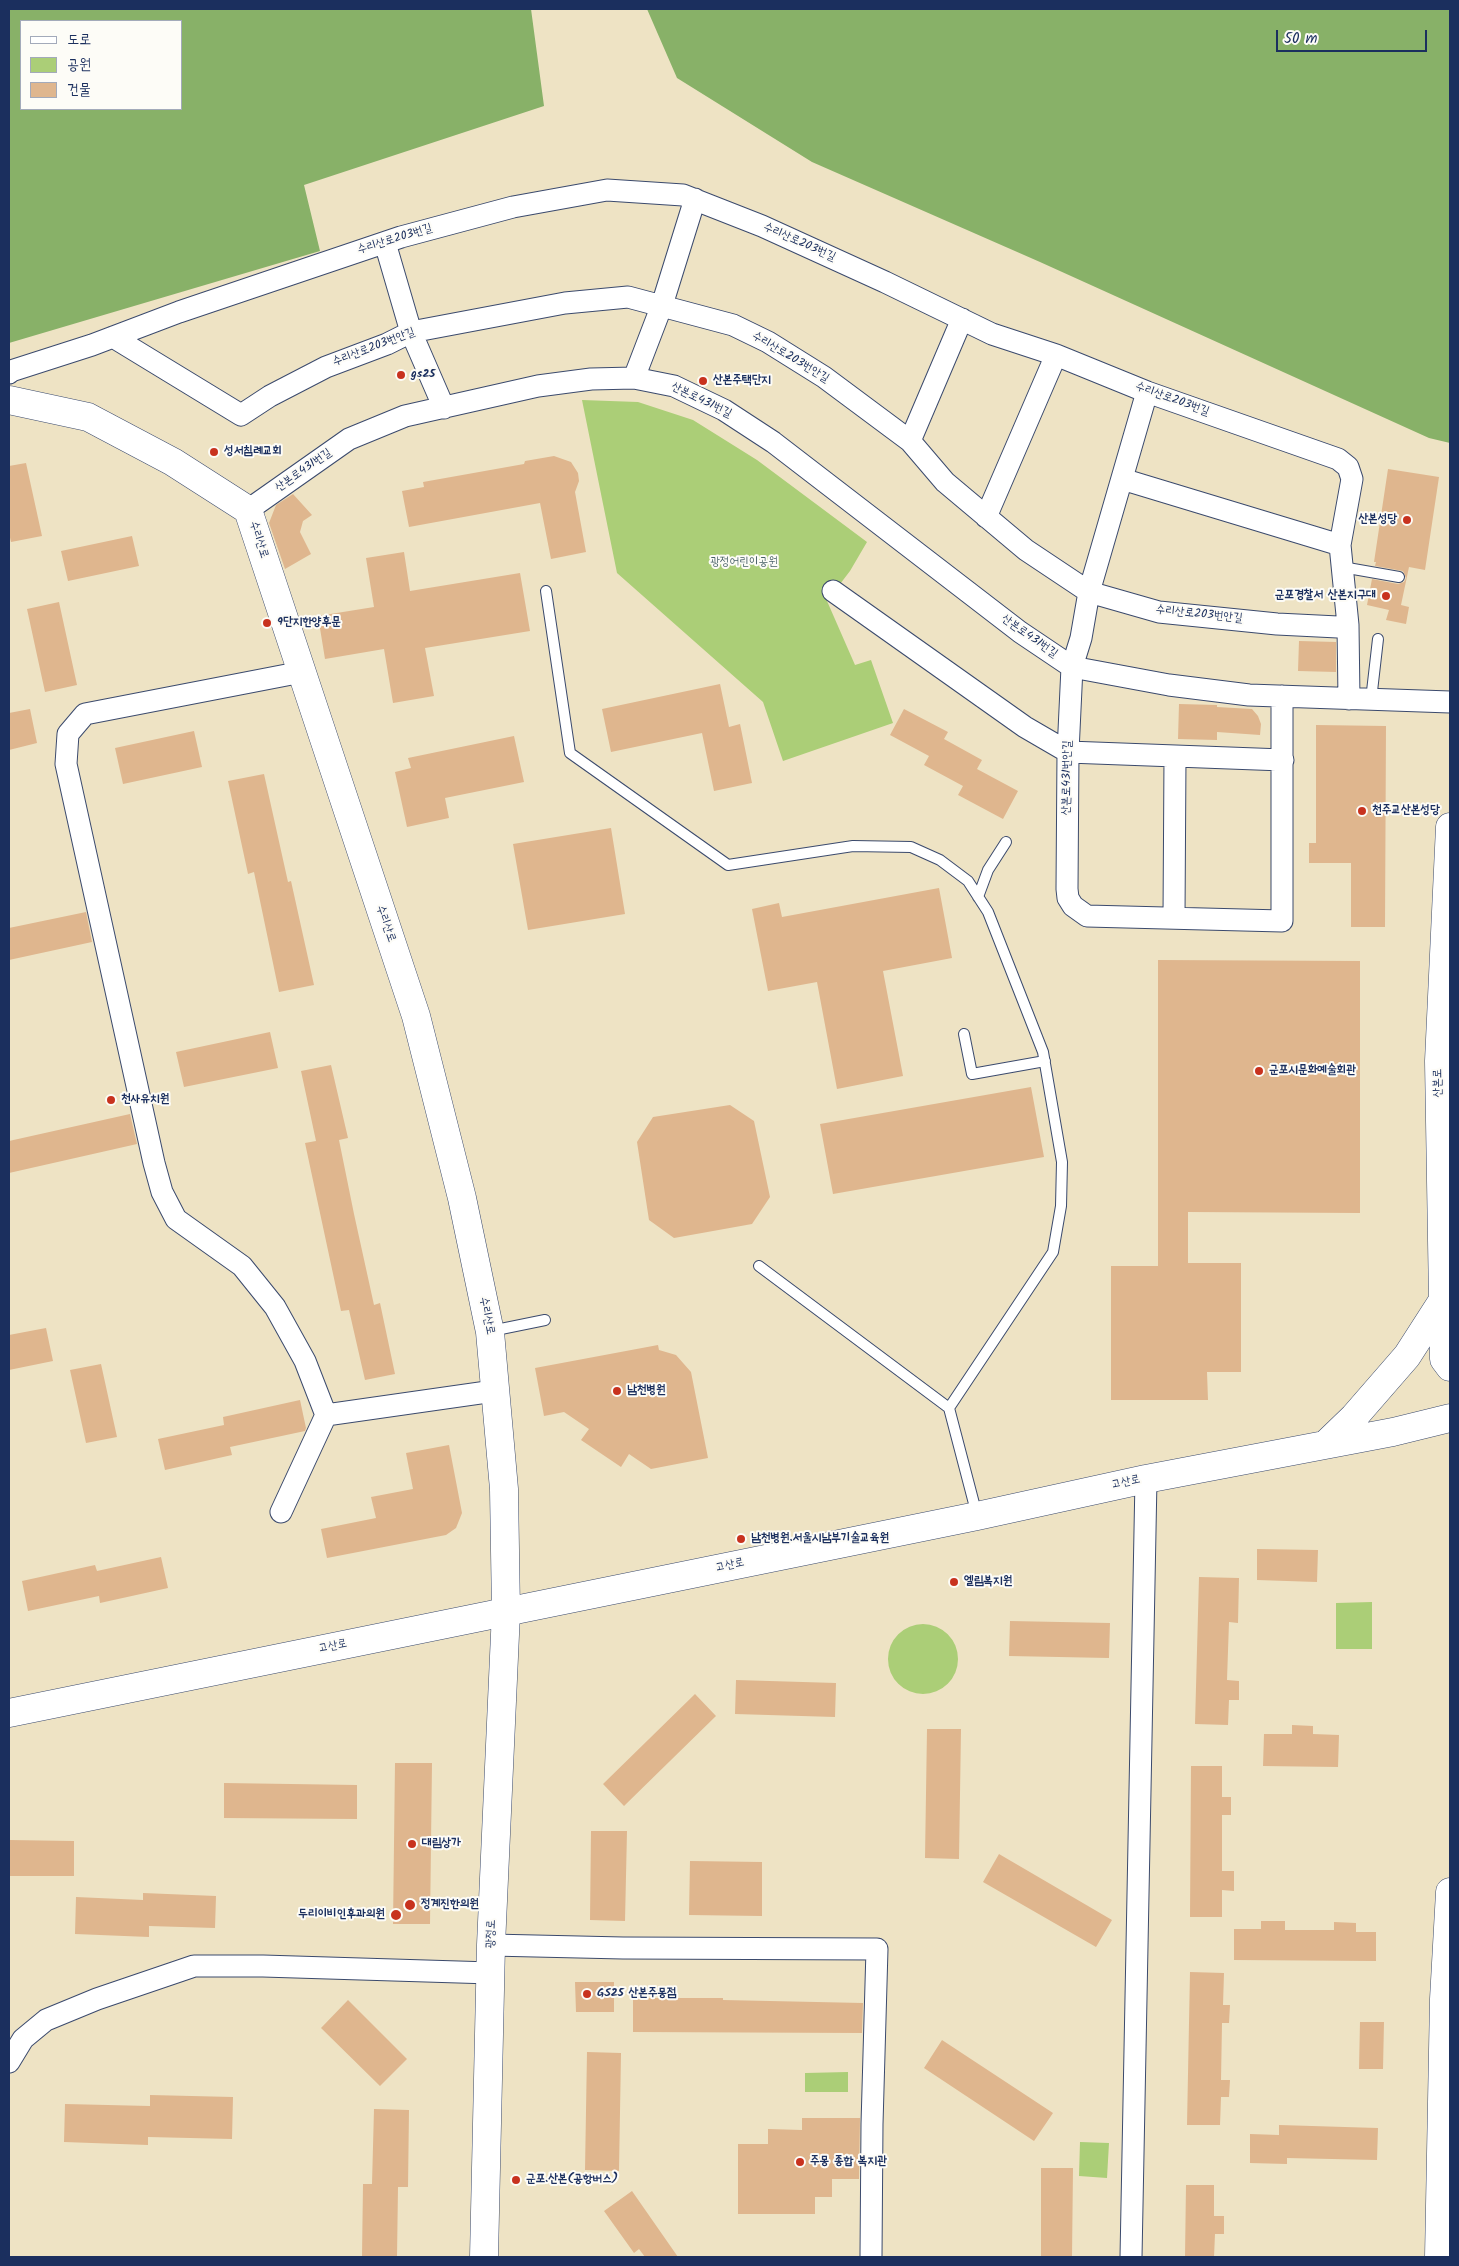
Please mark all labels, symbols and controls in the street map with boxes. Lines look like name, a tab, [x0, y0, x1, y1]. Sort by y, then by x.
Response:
legend	[20, 20, 182, 110]
scale bar	[1279, 20, 1430, 52]
text: 50 m	[1284, 27, 1318, 51]
text: 도로	[67, 28, 91, 52]
text: 공원	[67, 53, 91, 77]
text: 건물	[67, 78, 91, 102]
street label: 수리산로203번길	[761, 221, 837, 265]
street label: 수리산로203번길	[356, 222, 434, 258]
street label: 수리산로203번안길	[331, 326, 417, 370]
street label: 수리산로203번안길	[749, 329, 831, 387]
place label: gs25	[411, 368, 435, 382]
marker: gs25	[395, 369, 407, 381]
place label: 산본주택단지	[713, 374, 771, 388]
marker: 산본주택단지	[697, 375, 709, 387]
street label: 산본로431번길	[668, 380, 734, 422]
street label: 수리산로203번길	[1133, 380, 1211, 420]
place label: 성서침례교회	[224, 445, 282, 459]
marker: 성서침례교회	[208, 446, 220, 458]
street label: 산본로431번길	[273, 446, 335, 496]
place label: 산본성당	[1358, 513, 1397, 527]
marker: 산본성당	[1401, 514, 1413, 526]
street label: 수리산로	[245, 519, 271, 561]
park label: 광정어린이공원	[710, 556, 778, 570]
place label: 군포경찰서 산본지구대	[1275, 589, 1376, 603]
marker: 군포경찰서 산본지구대	[1380, 590, 1392, 602]
street label: 수리산로203번안길	[1155, 603, 1243, 627]
street label: 산본로431번길	[998, 612, 1060, 662]
place label: 9단지한양후문	[277, 616, 341, 630]
marker: 9단지한양후문	[261, 617, 273, 629]
street label: 산본로431번안길	[1060, 740, 1076, 816]
place label: 천주교산본성당	[1372, 804, 1440, 818]
marker: 천주교산본성당	[1356, 805, 1368, 817]
street label: 수리산로	[372, 903, 398, 945]
place label: 군포시문화예술회관	[1269, 1064, 1356, 1078]
marker: 군포시문화예술회관	[1253, 1065, 1265, 1077]
street label: 산본로	[1432, 1068, 1446, 1098]
place label: 천사유치원	[121, 1093, 169, 1107]
marker: 천사유치원	[105, 1094, 117, 1106]
street label: 수리산로	[475, 1296, 497, 1336]
place label: 남천병원	[627, 1384, 666, 1398]
marker: 남천병원	[611, 1385, 623, 1397]
street label: 고산로	[1110, 1473, 1142, 1493]
place label: 남천병원.서울시남부기술교육원	[751, 1532, 889, 1546]
marker: 남천병원.서울시남부기술교육원	[735, 1533, 747, 1545]
street label: 고산로	[714, 1556, 746, 1576]
place label: 엘림복지원	[964, 1575, 1012, 1589]
marker: 엘림복지원	[948, 1576, 960, 1588]
street label: 고산로	[317, 1637, 349, 1657]
place label: 대림상가	[422, 1837, 461, 1851]
marker: 대림상가	[406, 1838, 418, 1850]
marker: 정계진한의원	[403, 1898, 417, 1912]
place label: 정계진한의원	[421, 1898, 479, 1912]
place label: 두리이비인후과의원	[298, 1908, 385, 1922]
marker: 두리이비인후과의원	[389, 1908, 403, 1922]
street label: 광정로	[484, 1919, 500, 1949]
place label: GS25 산본주몽점	[597, 1987, 677, 2001]
marker: GS25 산본주몽점	[581, 1988, 593, 2000]
place label: 주몽 종합 복지관	[810, 2155, 887, 2169]
marker: 주몽 종합 복지관	[794, 2156, 806, 2168]
place label: 군포.산본(공항버스)	[526, 2173, 618, 2187]
marker: 군포.산본(공항버스)	[510, 2174, 522, 2186]

